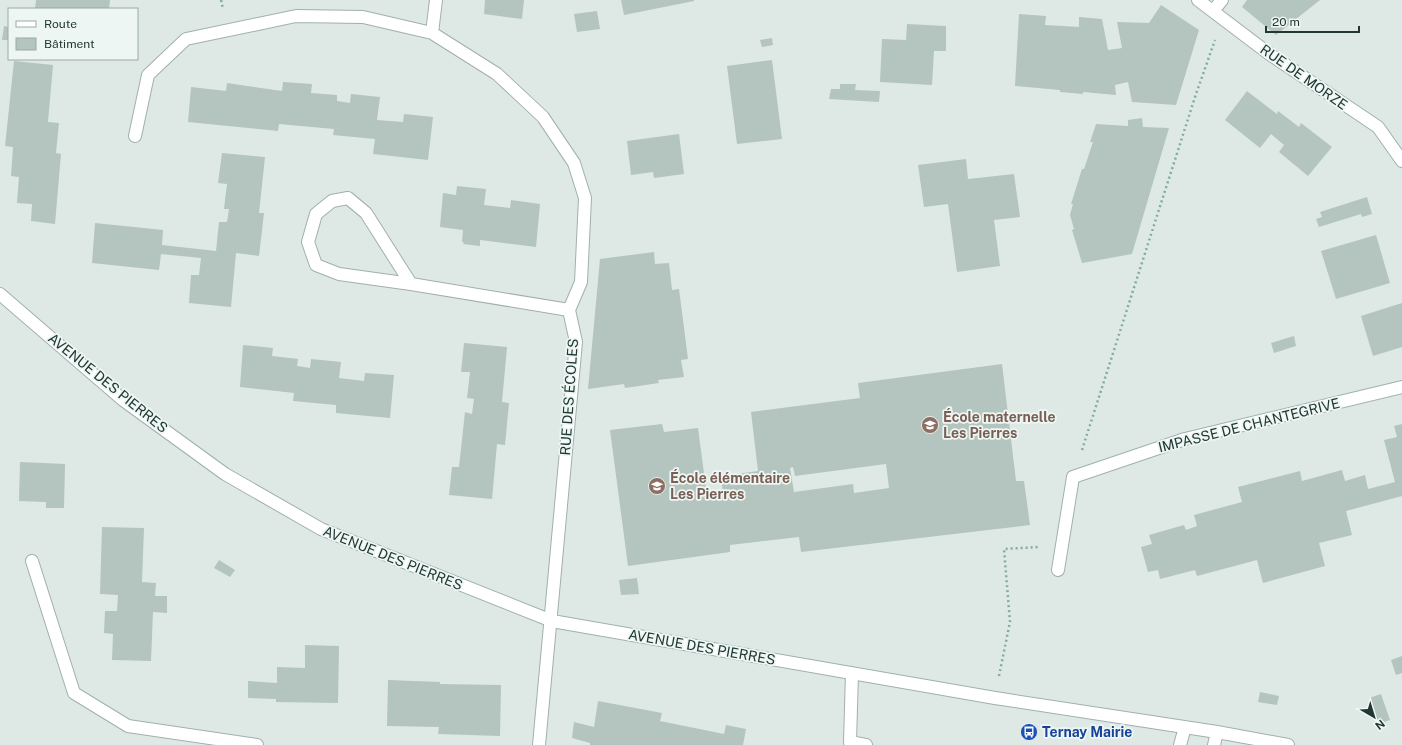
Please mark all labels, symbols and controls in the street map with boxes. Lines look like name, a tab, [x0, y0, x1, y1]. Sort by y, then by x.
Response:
legend	[8, 8, 138, 60]
scale bar	[1266, 8, 1359, 34]
text: 20 m	[1272, 15, 1300, 29]
text: Route	[44, 17, 77, 31]
text: Bâtiment	[44, 37, 95, 51]
street label: RUE DE MORZE	[1257, 41, 1351, 113]
street label: AVENUE DES PIERRES	[45, 330, 171, 436]
street label: RUE DES ÉCOLES	[556, 338, 581, 456]
street label: IMPASSE DE CHANTEGRIVE	[1157, 395, 1341, 455]
place label: École maternelle Les Pierres	[943, 408, 1056, 441]
school or university icon: École maternelle Les Pierres	[920, 415, 940, 435]
place label: École élémentaire Les Pierres	[670, 469, 790, 502]
school or university icon: École élémentaire Les Pierres	[647, 476, 667, 496]
street label: AVENUE DES PIERRES	[321, 523, 465, 593]
street label: AVENUE DES PIERRES	[627, 626, 777, 668]
north arrow	[1354, 697, 1394, 737]
text: N	[1373, 718, 1387, 732]
bus stop icon: Ternay Mairie	[1019, 722, 1039, 742]
place label: Ternay Mairie	[1042, 724, 1132, 740]

